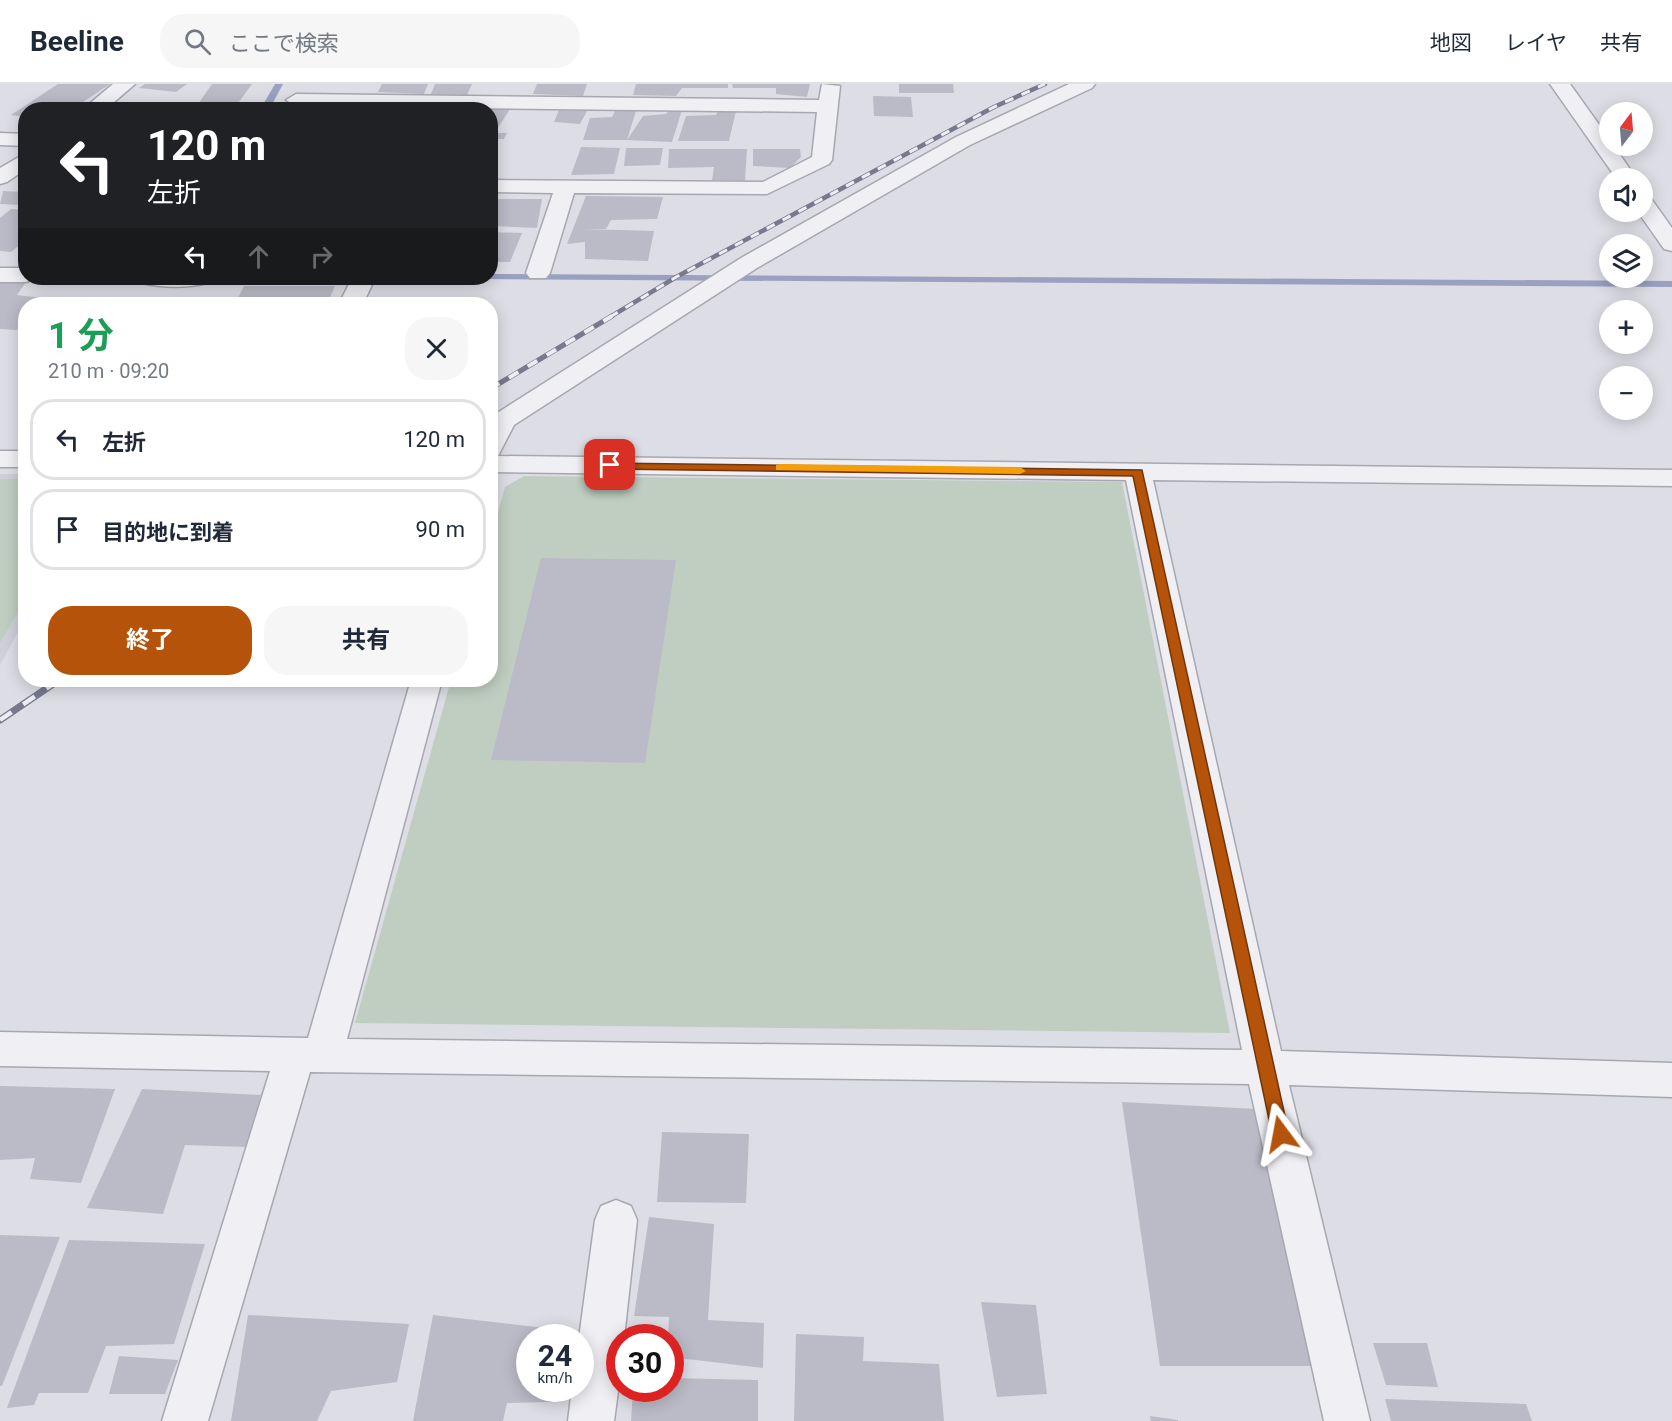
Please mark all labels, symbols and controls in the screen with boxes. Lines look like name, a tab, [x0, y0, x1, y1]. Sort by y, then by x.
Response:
search box	[160, 14, 580, 68]
text: Beeline	[30, 25, 124, 58]
icon: search	[181, 25, 214, 58]
text: ここで検索	[229, 31, 339, 56]
text: 地図	[1430, 31, 1472, 55]
text: レイヤ	[1505, 31, 1567, 55]
text: 共有	[1600, 31, 1642, 55]
north arrow	[1599, 102, 1653, 156]
map controls	[1599, 102, 1653, 420]
text: 120 m	[147, 121, 266, 170]
icon: left	[48, 126, 126, 204]
button: sound	[1599, 168, 1653, 222]
text: 左折	[147, 177, 201, 209]
button: layers	[1599, 234, 1653, 288]
icon: left	[179, 240, 212, 273]
icon: ahead	[242, 240, 275, 273]
icon: right	[305, 240, 338, 273]
button: +	[1599, 300, 1653, 354]
text: 1 分	[48, 315, 114, 357]
button: close	[405, 317, 468, 380]
text: 210 m · 09:20	[48, 359, 169, 383]
button: −	[1599, 366, 1653, 420]
icon: left	[51, 423, 84, 456]
text: 120 m	[403, 427, 465, 452]
text: 左折	[102, 430, 146, 455]
pin	[584, 439, 635, 490]
icon: arrive	[593, 448, 626, 481]
icon: arrive	[51, 513, 84, 546]
text: 90 m	[416, 517, 465, 542]
text: 目的地に到着	[102, 520, 234, 545]
button: 終了	[48, 606, 252, 675]
button: 共有	[264, 606, 468, 675]
position arrow	[1249, 1102, 1313, 1166]
speed limit sign: 30	[606, 1324, 684, 1402]
text: 24	[538, 1338, 572, 1373]
text: km/h	[537, 1369, 573, 1387]

